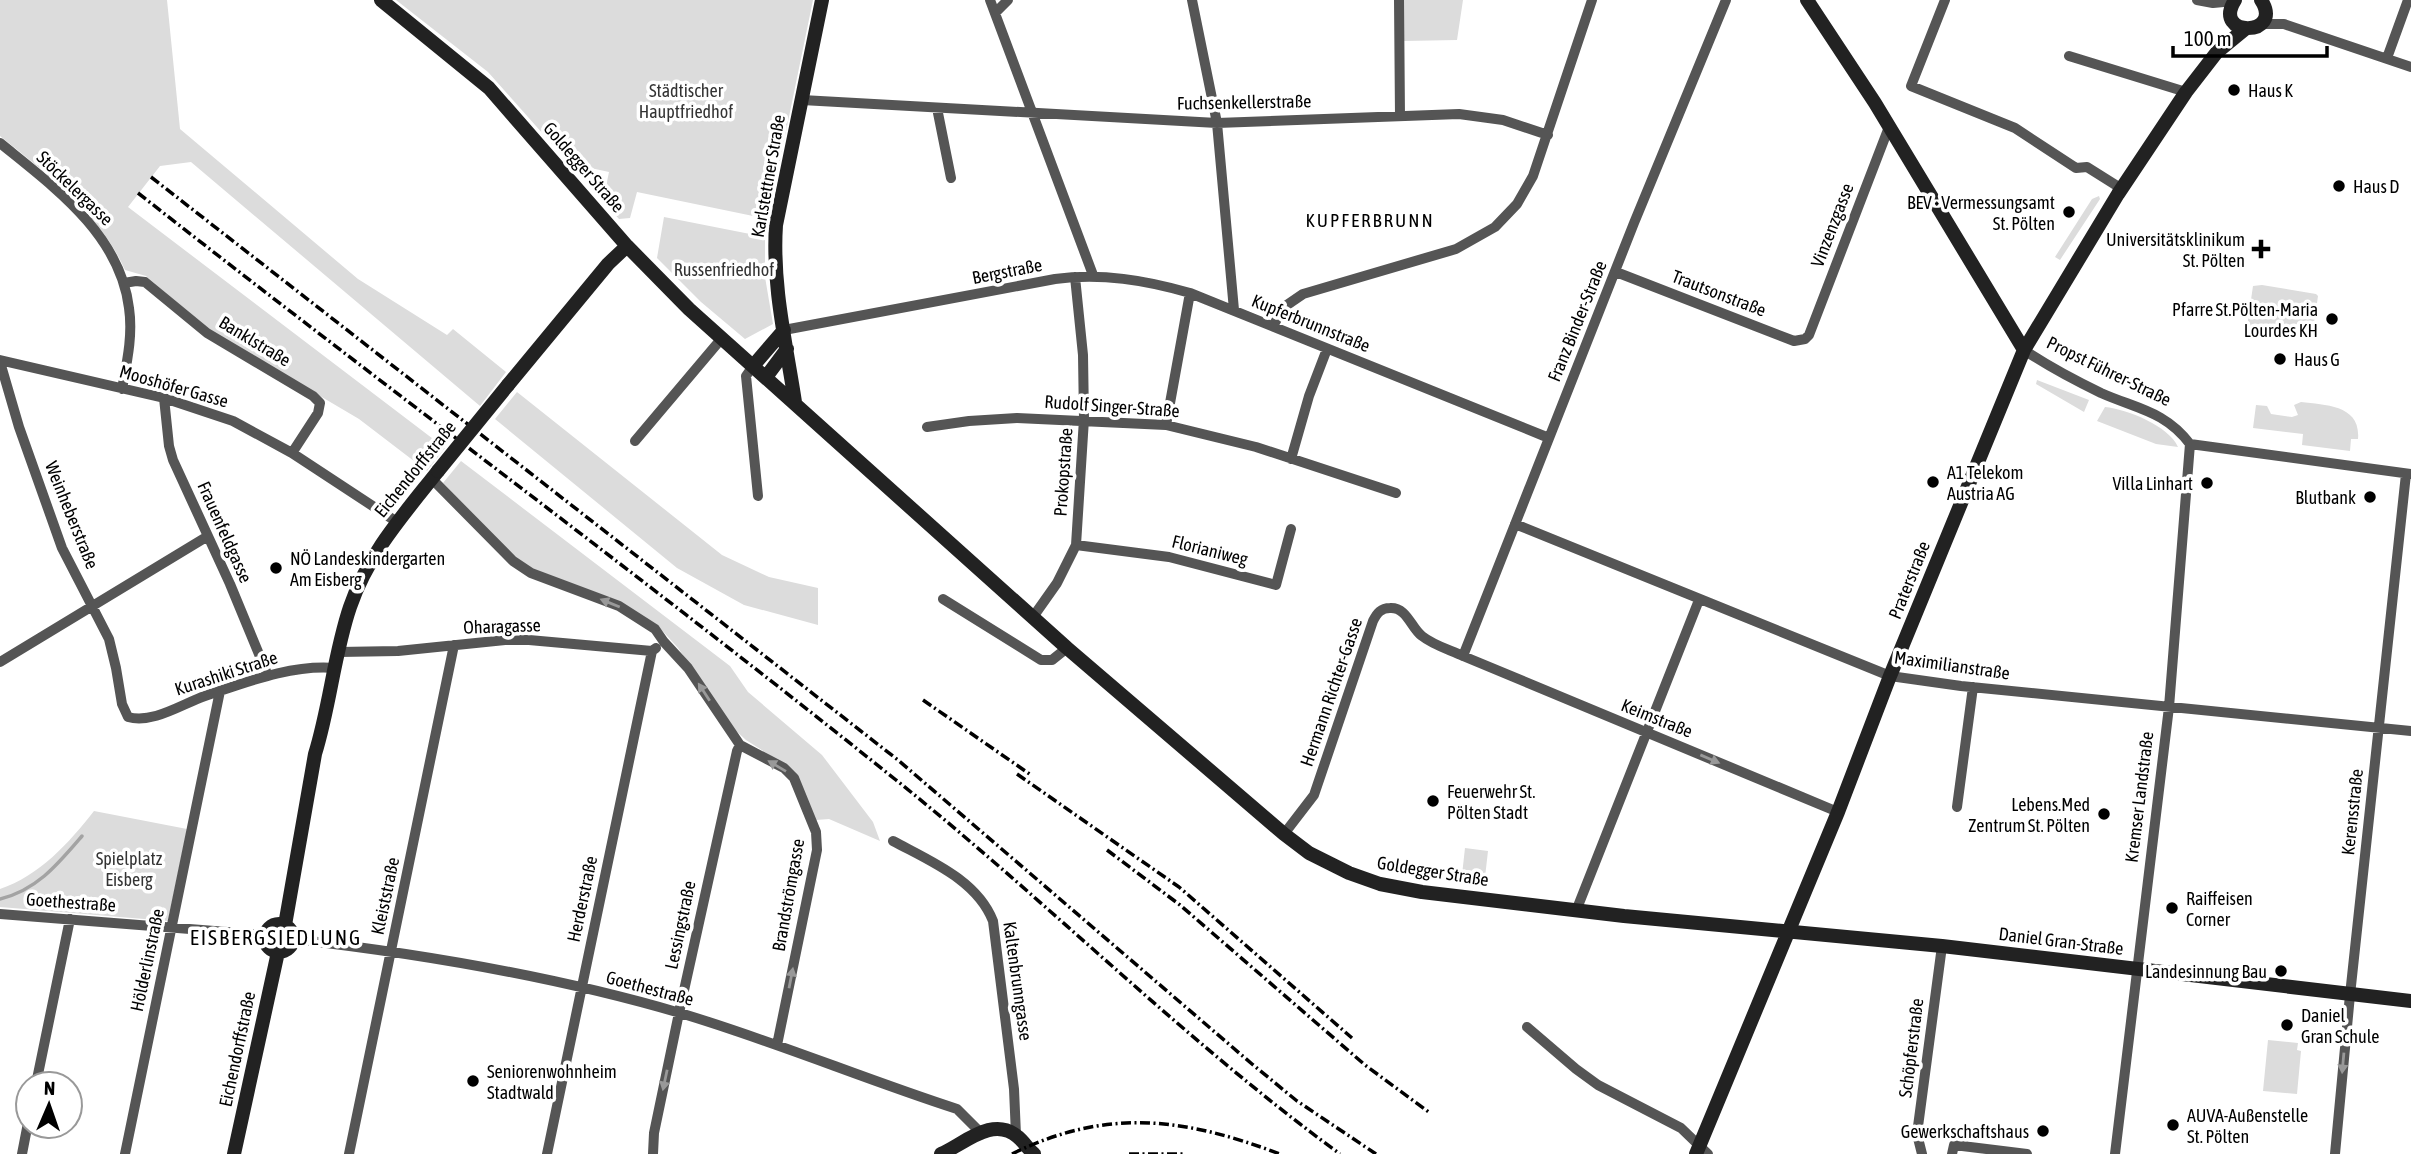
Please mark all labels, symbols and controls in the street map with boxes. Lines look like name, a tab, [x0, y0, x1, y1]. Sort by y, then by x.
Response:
scale bar	[2173, 14, 2327, 58]
text: 100 m	[2184, 26, 2232, 50]
park label: Städtischer Hauptfriedhof	[639, 80, 733, 122]
place label: Haus K	[2248, 80, 2293, 101]
marker: Haus K	[2226, 82, 2242, 98]
street label: Fuchsenkellerstraße	[1177, 90, 1311, 114]
street label: Karlstettner Straße	[747, 113, 789, 239]
street label: Goldegger Straße	[539, 118, 629, 216]
street label: Stöckelergasse	[33, 147, 117, 229]
place label: Haus D	[2353, 176, 2399, 197]
marker: Haus D	[2331, 178, 2347, 194]
street label: Vinzenzgasse	[1806, 180, 1858, 270]
place label: BEV - Vermessungsamt St. Pölten	[1907, 192, 2055, 234]
marker: BEV - Vermessungsamt St. Pölten	[2061, 204, 2077, 220]
district label: KUPFERBRUNN	[1305, 209, 1435, 231]
place label: Universitätsklinikum St. Pölten	[2106, 229, 2245, 271]
marker: Universitätsklinikum St. Pölten	[2251, 239, 2271, 259]
street label: Bergstraße	[970, 254, 1044, 288]
street label: Franz Binder-Straße	[1543, 257, 1611, 385]
park label: Russenfriedhof	[674, 259, 774, 280]
street label: Trautsonstraße	[1669, 265, 1769, 321]
street label: Kupferbrunnstraße	[1249, 290, 1373, 356]
place label: Pfarre St.Pölten-Maria Lourdes KH	[2172, 299, 2318, 341]
street label: Banklstraße	[215, 311, 295, 371]
marker: Pfarre St.Pölten-Maria Lourdes KH	[2324, 311, 2340, 327]
street label: Propst Führer-Straße	[2043, 332, 2175, 410]
place label: Haus G	[2294, 349, 2340, 370]
marker: Haus G	[2272, 351, 2288, 367]
street label: Mooshöfer Gasse	[117, 360, 231, 412]
street label: Rudolf Singer-Straße	[1044, 391, 1180, 421]
street label: Eichendorffstraße	[370, 417, 460, 521]
street label: Prokopstraße	[1049, 427, 1077, 517]
street label: Weinheberstraße	[41, 458, 103, 572]
place label: A1 Telekom Austria AG	[1947, 462, 2023, 504]
place label: Villa Linhart	[2112, 473, 2193, 494]
marker: A1 Telekom Austria AG	[1925, 474, 1941, 490]
marker: Villa Linhart	[2199, 475, 2215, 491]
street label: Frauenfeldgasse	[193, 478, 257, 586]
place label: Blutbank	[2295, 487, 2356, 508]
marker: Blutbank	[2362, 489, 2378, 505]
street label: Florianiweg	[1170, 530, 1250, 570]
street label: Praterstraße	[1884, 538, 1934, 622]
place label: NÖ Landeskindergarten Am Eisberg	[290, 548, 445, 590]
marker: NÖ Landeskindergarten Am Eisberg	[268, 560, 284, 576]
one-way arrow	[599, 598, 620, 609]
street label: Oharagasse	[463, 614, 541, 638]
street label: Hermann Richter-Gasse	[1296, 615, 1366, 769]
street label: Maximilianstraße	[1893, 646, 2011, 684]
street label: Kurashiki Straße	[172, 647, 280, 699]
one-way arrow	[697, 682, 710, 702]
street label: Keimstraße	[1618, 694, 1696, 742]
street label: Kremser Landstraße	[2121, 730, 2157, 864]
one-way arrow	[1700, 753, 1720, 765]
one-way arrow	[768, 760, 787, 772]
street label: Kerensstraße	[2337, 768, 2367, 856]
place label: Feuerwehr St. Pölten Stadt	[1447, 781, 1535, 823]
marker: Feuerwehr St. Pölten Stadt	[1425, 793, 1441, 809]
place label: Lebens.Med Zentrum St. Pölten	[1968, 794, 2090, 836]
marker: Lebens.Med Zentrum St. Pölten	[2096, 806, 2112, 822]
street label: Brandströmgasse	[768, 837, 808, 953]
park label: Spielplatz Eisberg	[96, 848, 163, 890]
street label: Goldegger Straße	[1376, 852, 1490, 890]
street label: Herderstraße	[563, 854, 601, 944]
street label: Kleiststraße	[367, 855, 403, 937]
street label: Lessingstraße	[660, 879, 700, 971]
street label: Goethestraße	[26, 888, 116, 916]
place label: Raiffeisen Corner	[2186, 888, 2253, 930]
marker: Raiffeisen Corner	[2164, 900, 2180, 916]
street label: Hölderlinstraße	[126, 907, 168, 1013]
street label: Kaltenbrunngasse	[999, 920, 1037, 1042]
street label: Daniel Gran-Straße	[1997, 923, 2125, 959]
district label: EISBERGSIEDLUNG	[190, 925, 362, 949]
place label: Landesinnung Bau	[2145, 961, 2267, 982]
marker: Landesinnung Bau	[2273, 963, 2289, 979]
street label: Goethestraße	[604, 966, 696, 1010]
one-way arrow	[786, 967, 797, 989]
street label: Eichendorffstraße	[215, 989, 259, 1109]
street label: Schöpferstraße	[1894, 997, 1928, 1099]
place label: Daniel Gran Schule	[2301, 1005, 2379, 1047]
marker: Daniel Gran Schule	[2279, 1017, 2295, 1033]
one-way arrow	[2338, 1052, 2349, 1074]
place label: Seniorenwohnheim Stadtwald	[487, 1061, 617, 1103]
one-way arrow	[660, 1069, 671, 1091]
north arrow	[14, 1070, 84, 1140]
marker: Seniorenwohnheim Stadtwald	[465, 1073, 481, 1089]
text: N	[44, 1077, 56, 1099]
place label: AUVA-Außenstelle St. Pölten	[2187, 1105, 2308, 1147]
marker: AUVA-Außenstelle St. Pölten	[2165, 1117, 2181, 1133]
place label: Gewerkschaftshaus	[1901, 1121, 2029, 1142]
marker: Gewerkschaftshaus	[2035, 1123, 2051, 1139]

